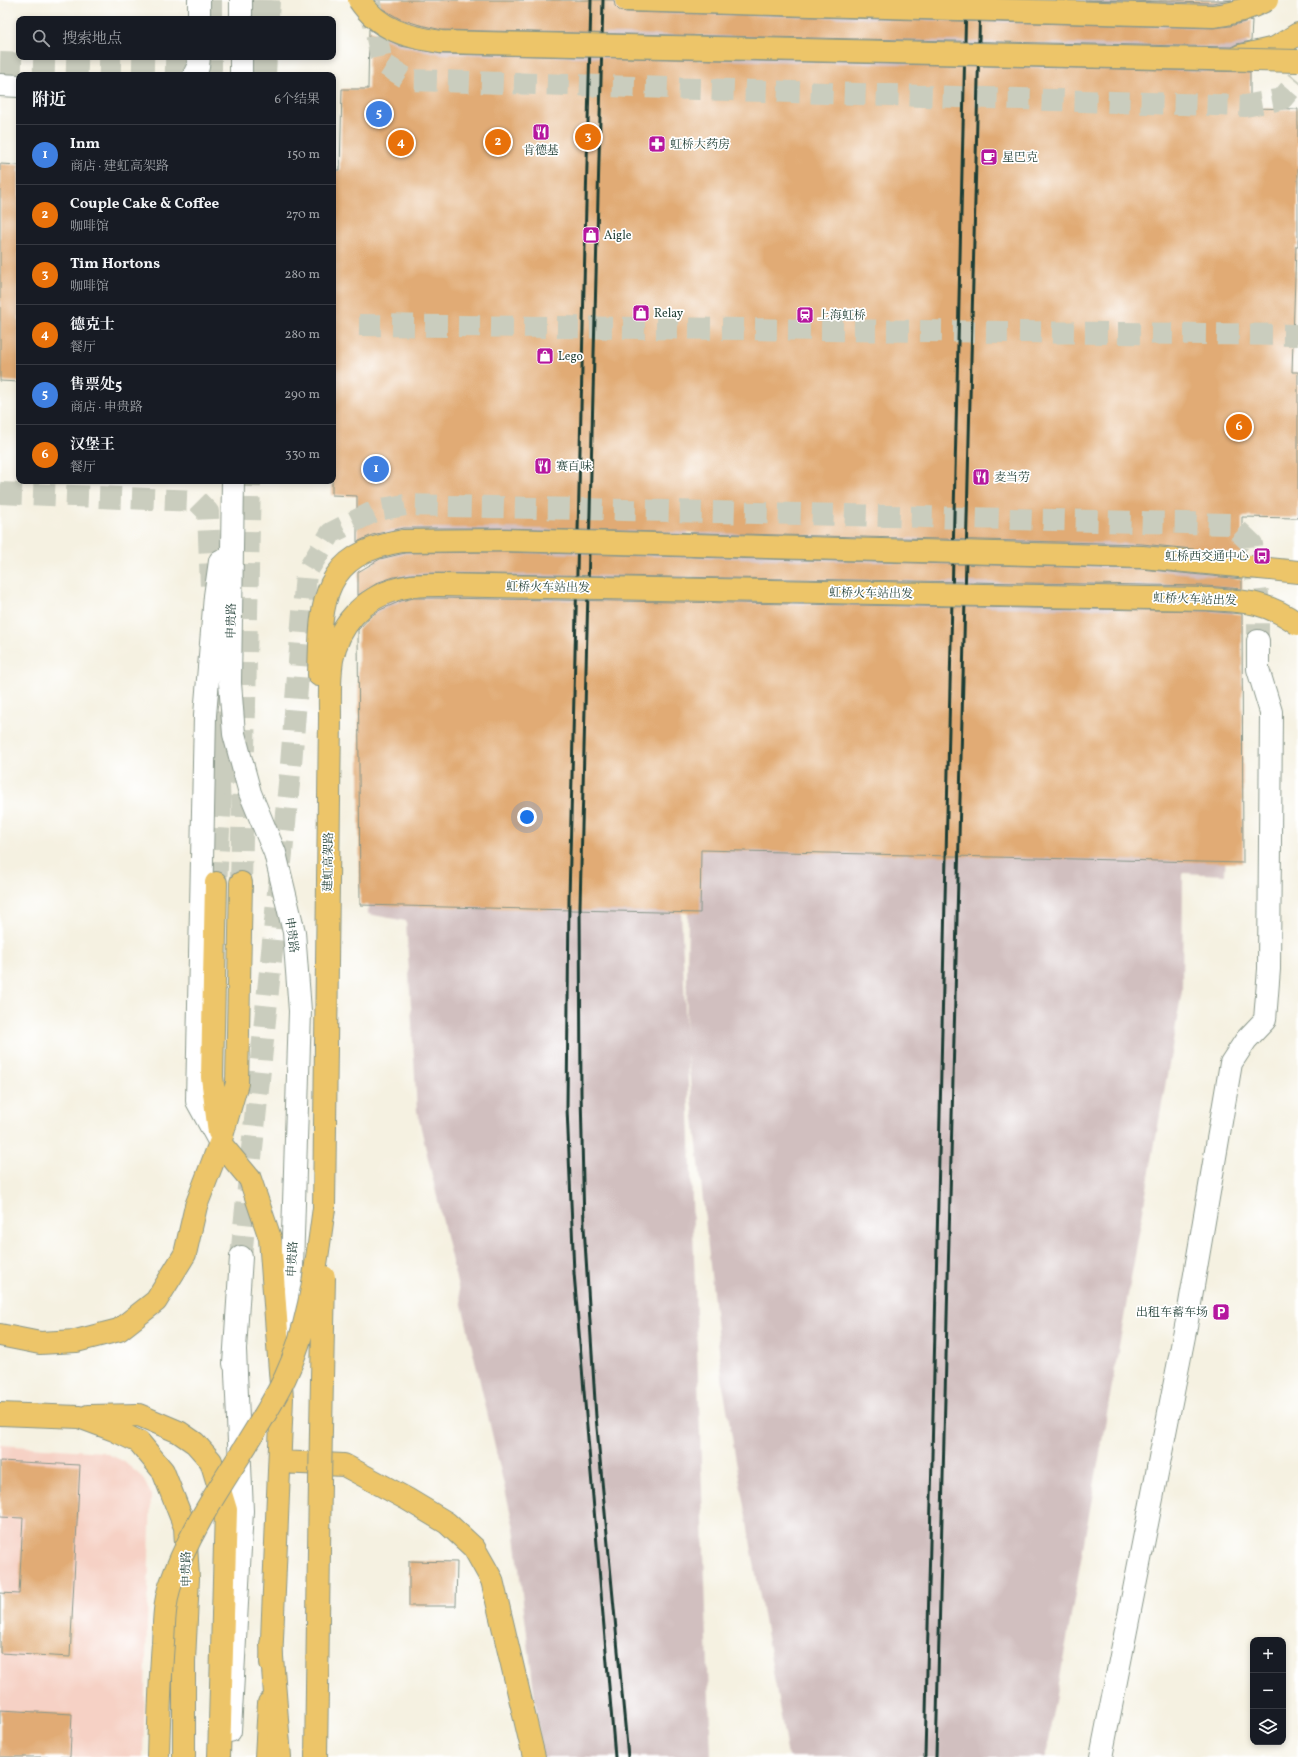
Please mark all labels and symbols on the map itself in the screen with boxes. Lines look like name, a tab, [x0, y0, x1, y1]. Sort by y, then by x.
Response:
pin: 5	[366, 99, 392, 129]
restaurant icon: 肯德基	[531, 122, 551, 142]
pin: 3	[575, 122, 601, 152]
pin: 2	[485, 127, 511, 157]
pin: 4	[388, 128, 414, 158]
pharmacy icon: 虹桥大药房	[647, 134, 667, 154]
place label: 虹桥大药房	[670, 137, 730, 153]
place label: 肯德基	[523, 143, 559, 159]
cafe icon: 星巴克	[979, 147, 999, 167]
place label: 星巴克	[1002, 150, 1038, 166]
shop icon: Aigle	[581, 225, 601, 245]
place label: Aigle	[604, 228, 632, 244]
shop icon: Relay	[631, 303, 651, 323]
station icon: 上海虹桥	[795, 305, 815, 325]
place label: Relay	[654, 306, 684, 322]
place label: 上海虹桥	[818, 308, 866, 324]
shop icon: Lego	[535, 346, 555, 366]
place label: Lego	[558, 349, 583, 365]
pin: 6	[1226, 412, 1252, 442]
pin: 1	[363, 454, 389, 484]
restaurant icon: 赛百味	[533, 456, 553, 476]
place label: 赛百味	[556, 459, 592, 475]
restaurant icon: 麦当劳	[971, 467, 991, 487]
place label: 麦当劳	[994, 470, 1030, 486]
bus stop icon: 虹桥西交通中心	[1252, 546, 1272, 566]
place label: 虹桥西交通中心	[1165, 549, 1249, 565]
street label: 虹桥火车站出发	[506, 579, 590, 597]
street label: 虹桥火车站出发	[829, 585, 913, 603]
street label: 虹桥火车站出发	[1153, 591, 1237, 609]
street label: 申贵路	[224, 603, 240, 639]
your location	[517, 807, 537, 827]
street label: 建虹高架路	[320, 832, 338, 892]
street label: 申贵路	[281, 916, 301, 954]
street label: 申贵路	[284, 1241, 302, 1277]
parking icon: 出租车蓄车场	[1211, 1302, 1231, 1322]
place label: 出租车蓄车场	[1136, 1305, 1208, 1321]
street label: 申贵路	[179, 1551, 195, 1587]

